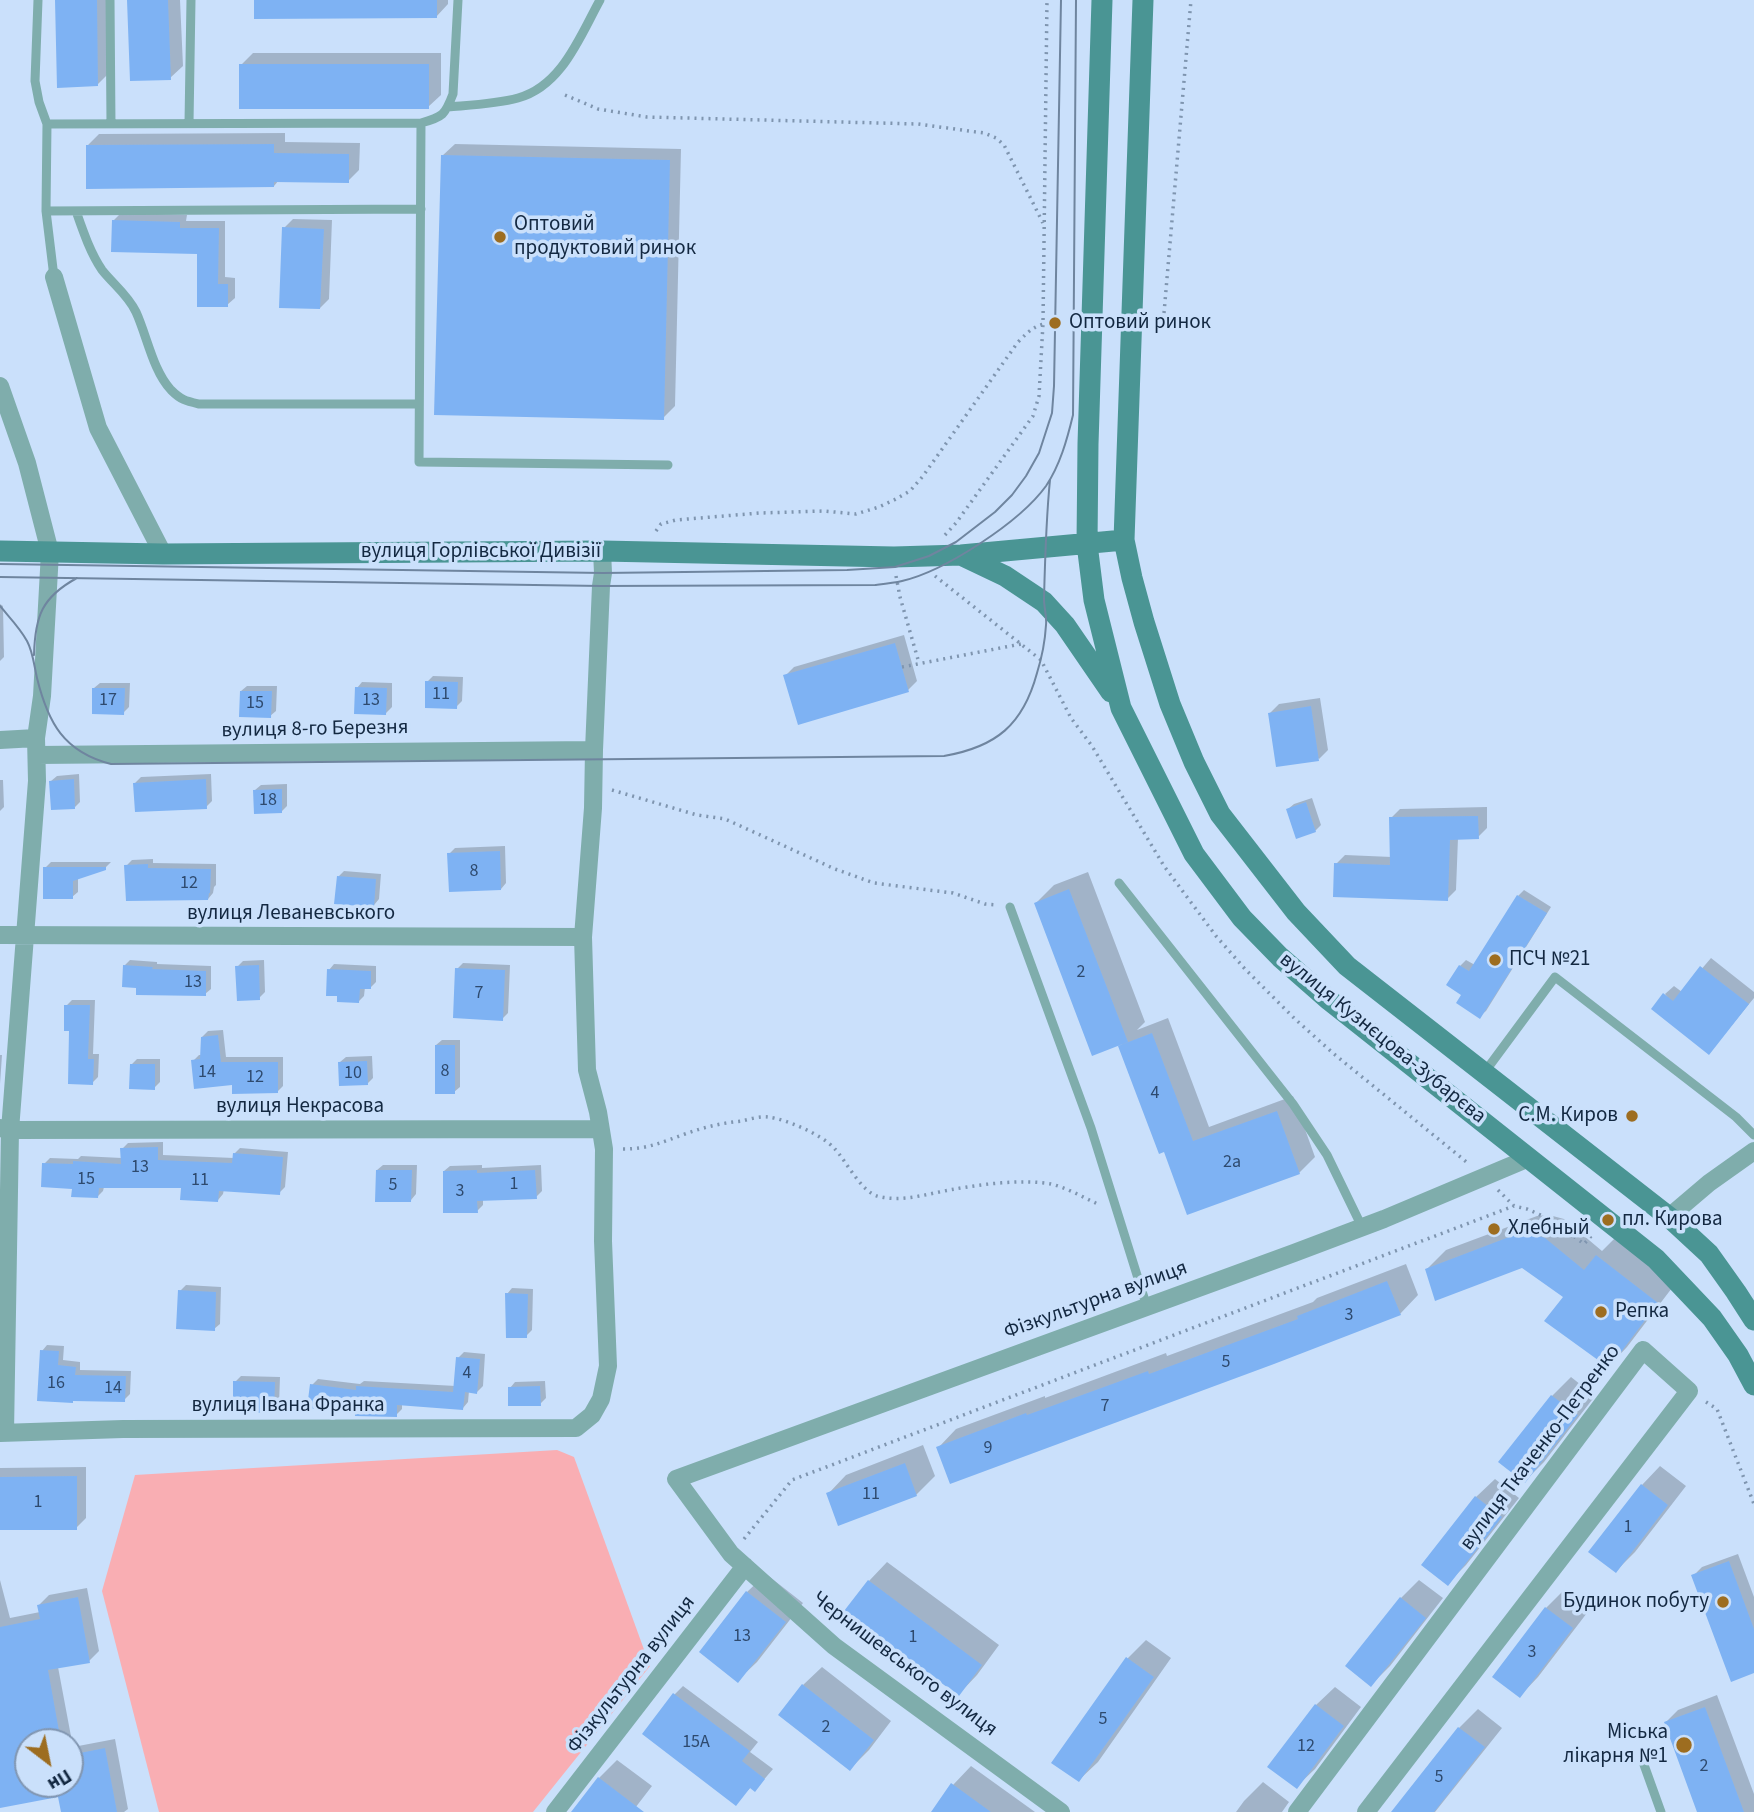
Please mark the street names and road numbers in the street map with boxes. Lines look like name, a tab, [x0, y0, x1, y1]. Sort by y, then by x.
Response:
street label: вулиця Горлівської Дивізії	[361, 539, 601, 565]
street label: вулиця 8-го Березня	[221, 716, 409, 744]
street label: вулиця Леваневського	[187, 901, 395, 927]
street label: вулиця Кузнєцова-Зубарєва	[1274, 948, 1490, 1130]
street label: вулиця Некрасова	[216, 1094, 384, 1120]
street label: Фізкультурна вулиця	[1001, 1256, 1191, 1346]
street label: вулиця Ткаченко-Петренко	[1455, 1340, 1627, 1556]
street label: вулиця Івана Франка	[191, 1393, 385, 1419]
street label: Чернишевського вулиця	[806, 1587, 1002, 1743]
street label: Фізкультурна вулиця	[563, 1591, 701, 1759]

